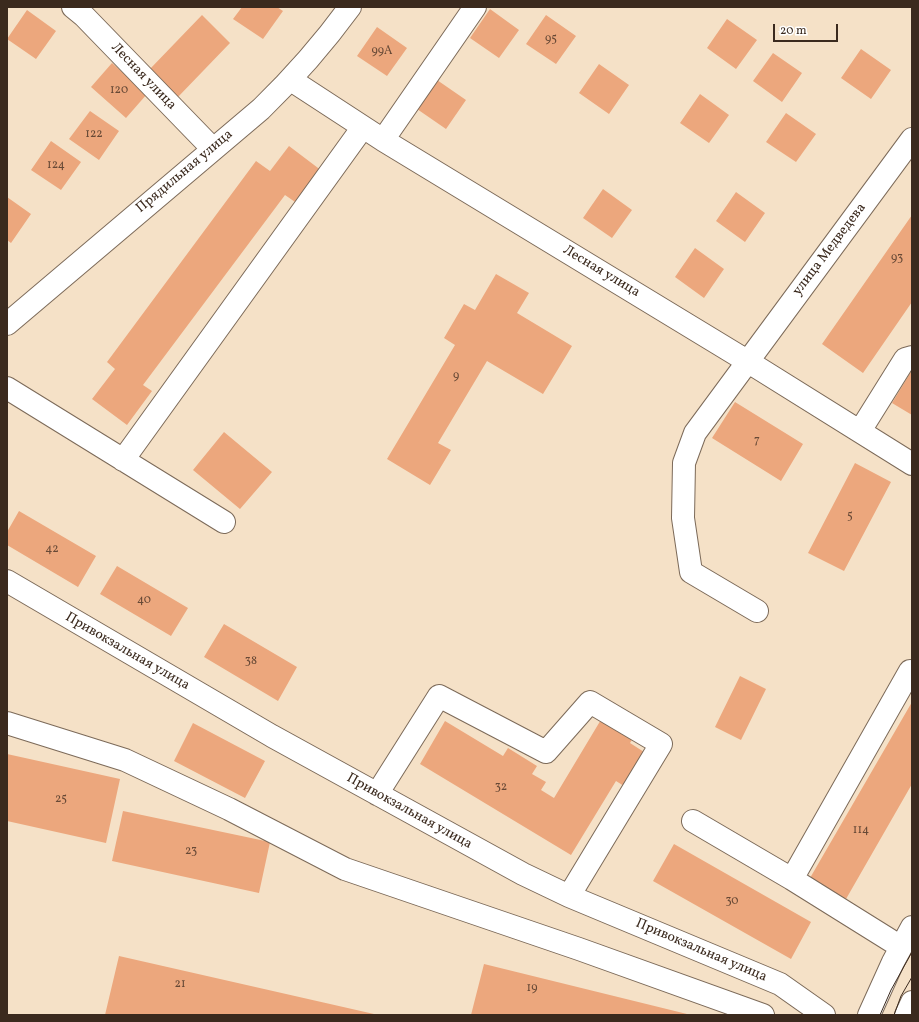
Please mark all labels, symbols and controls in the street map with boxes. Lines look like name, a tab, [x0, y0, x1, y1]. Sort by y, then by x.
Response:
scale bar	[775, 16, 840, 42]
text: 20 m	[780, 23, 807, 39]
house number: 95	[545, 33, 557, 47]
street label: Лесная улица	[107, 40, 179, 114]
house number: 99А	[371, 45, 393, 59]
house number: 120	[110, 84, 128, 98]
street label: Прядильная улица	[133, 127, 237, 217]
house number: 122	[85, 128, 103, 142]
house number: 124	[47, 159, 65, 173]
street label: улица Медведева	[790, 200, 870, 300]
street label: Лесная улица	[559, 242, 643, 302]
house number: 93	[891, 252, 903, 266]
house number: 9	[453, 370, 459, 384]
house number: 7	[754, 434, 760, 448]
house number: 5	[847, 510, 853, 524]
house number: 42	[45, 543, 59, 557]
house number: 40	[137, 594, 151, 608]
street label: Привокзальная улица	[62, 609, 192, 695]
house number: 38	[245, 655, 257, 669]
street label: Привокзальная улица	[343, 770, 475, 854]
house number: 32	[495, 781, 507, 795]
house number: 25	[55, 793, 67, 807]
house number: 114	[853, 824, 869, 838]
house number: 23	[185, 845, 197, 859]
house number: 30	[725, 895, 739, 909]
street label: Привокзальная улица	[633, 916, 769, 986]
house number: 21	[174, 978, 186, 992]
house number: 19	[527, 982, 537, 996]

